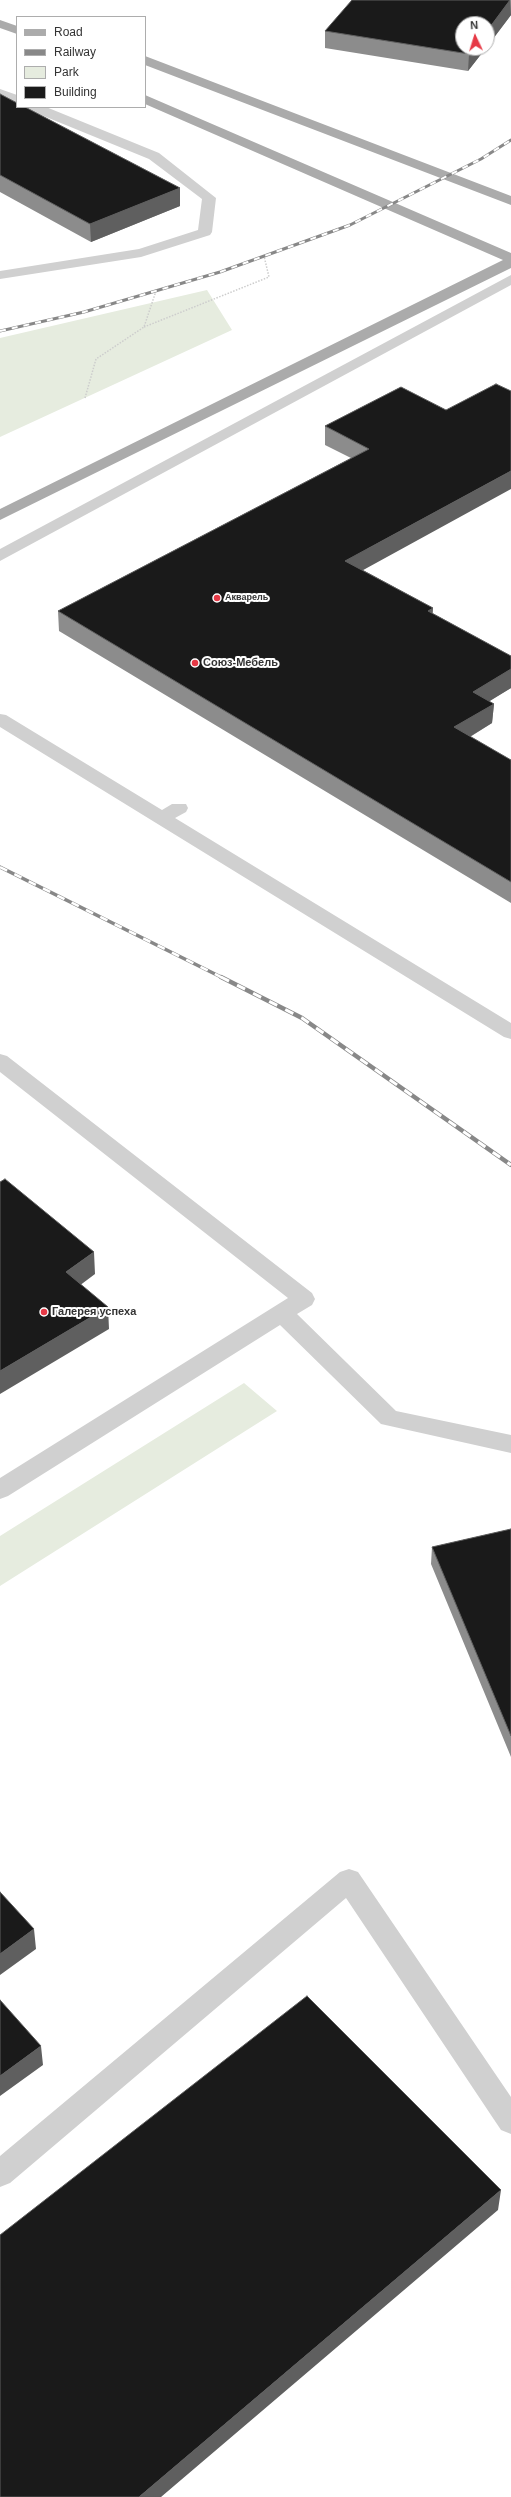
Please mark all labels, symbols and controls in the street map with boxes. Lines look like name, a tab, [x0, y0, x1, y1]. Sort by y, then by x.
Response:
legend	[16, 16, 146, 108]
north arrow	[455, 16, 495, 56]
text: N	[470, 19, 479, 31]
text: Road	[54, 25, 83, 39]
text: Railway	[54, 45, 96, 59]
text: Park	[54, 65, 79, 79]
text: Building	[54, 85, 97, 99]
marker: Акварель	[212, 593, 222, 603]
place label: Акварель	[225, 593, 268, 603]
place label: Союз-Мебель	[203, 656, 278, 670]
marker: Союз-Мебель	[190, 658, 200, 668]
place label: Галерея успеха	[52, 1305, 136, 1319]
marker: Галерея успеха	[39, 1307, 49, 1317]

